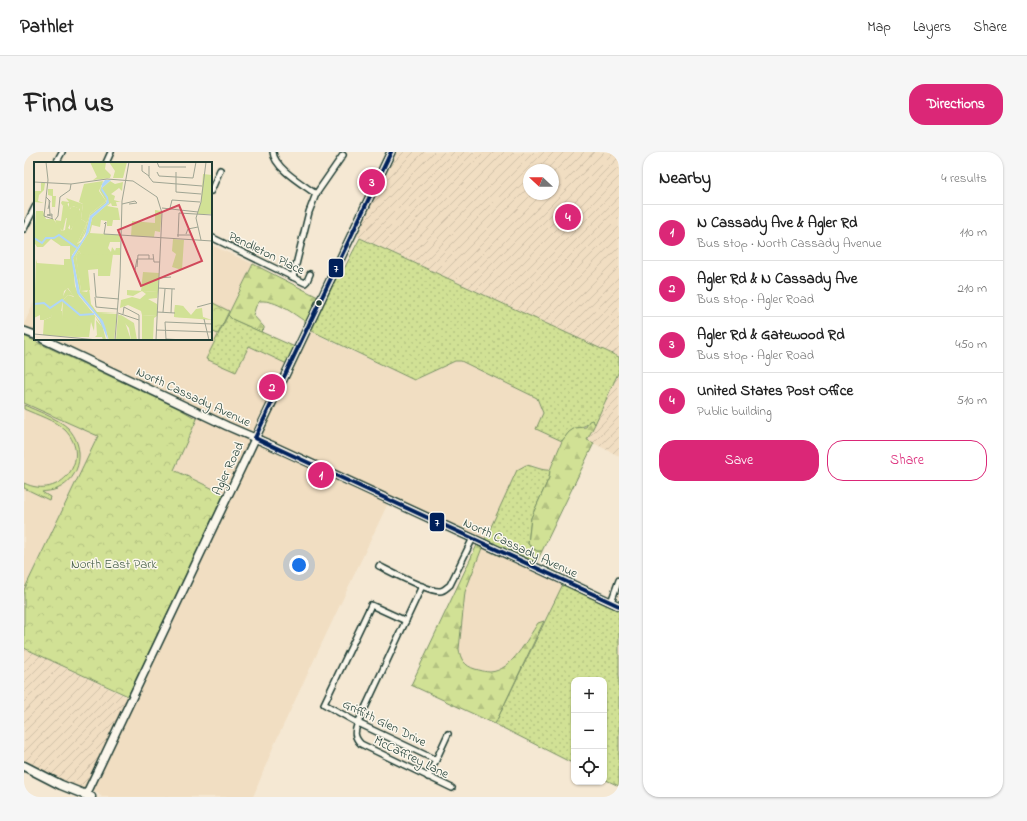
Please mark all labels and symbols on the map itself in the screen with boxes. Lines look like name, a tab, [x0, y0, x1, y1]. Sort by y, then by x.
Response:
inset map	[34, 162, 212, 340]
north arrow	[523, 164, 559, 200]
pin: 3	[359, 167, 385, 197]
pin: 4	[555, 202, 581, 232]
street label: Pendleton Place	[225, 227, 308, 280]
line badge: 7	[328, 258, 344, 278]
text: 7	[334, 261, 339, 277]
unlabelled marker	[314, 298, 324, 308]
street label: North Cassady Avenue	[133, 362, 254, 433]
pin: 2	[259, 372, 285, 402]
street label: Agler Road	[208, 438, 250, 499]
pin: 1	[308, 460, 334, 490]
line badge: 7	[429, 512, 445, 532]
street label: North Cassady Avenue	[460, 513, 581, 584]
text: 7	[435, 515, 440, 531]
park label: North East Park	[71, 555, 157, 574]
your location	[289, 555, 309, 575]
street label: Griffith Glen Drive	[339, 695, 430, 752]
street label: McCaffrey Lane	[370, 731, 452, 785]

